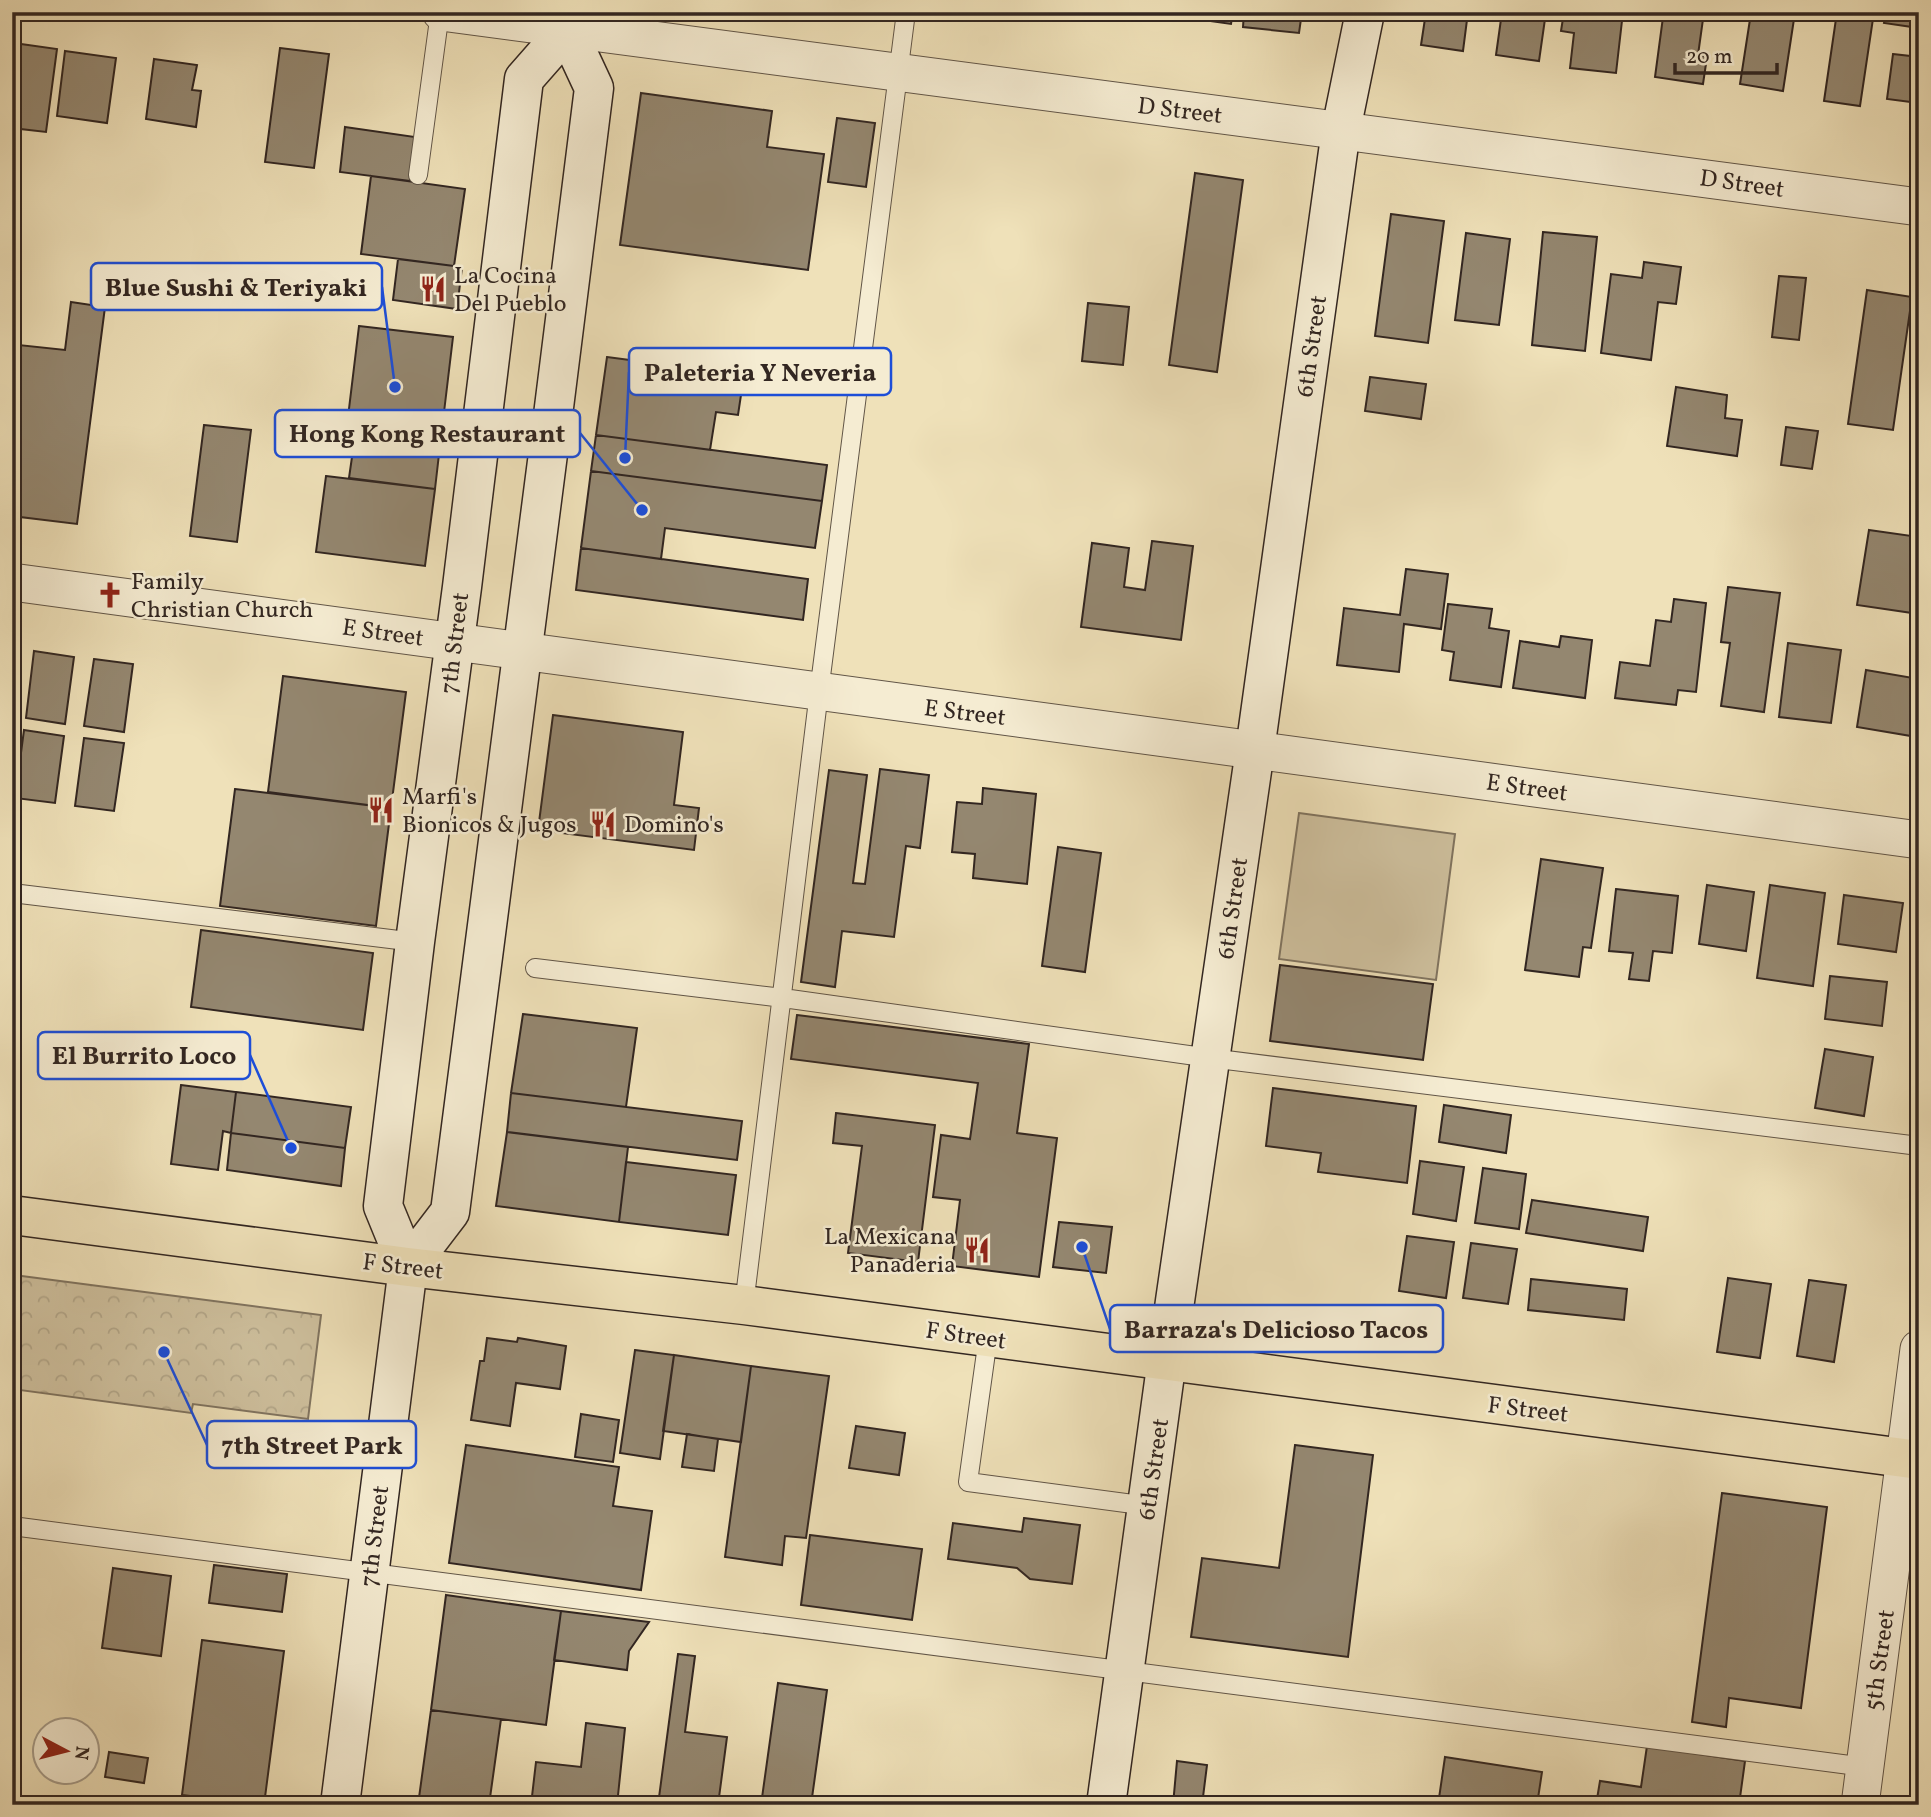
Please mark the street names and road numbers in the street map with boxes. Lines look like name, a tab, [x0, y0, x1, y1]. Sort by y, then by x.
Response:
street label: D Street	[1135, 90, 1224, 134]
street label: D Street	[1697, 162, 1786, 208]
street label: 6th Street	[1289, 293, 1337, 399]
street label: 7th Street	[433, 591, 479, 696]
street label: E Street	[340, 611, 426, 657]
street label: E Street	[922, 692, 1008, 736]
street label: E Street	[1484, 766, 1570, 812]
street label: 6th Street	[1210, 855, 1258, 961]
street label: F Street	[360, 1246, 445, 1290]
street label: F Street	[923, 1314, 1008, 1359]
street label: F Street	[1485, 1389, 1570, 1433]
street label: 6th Street	[1131, 1416, 1179, 1522]
street label: 7th Street	[353, 1484, 399, 1589]
street label: 5th Street	[1857, 1607, 1905, 1713]

